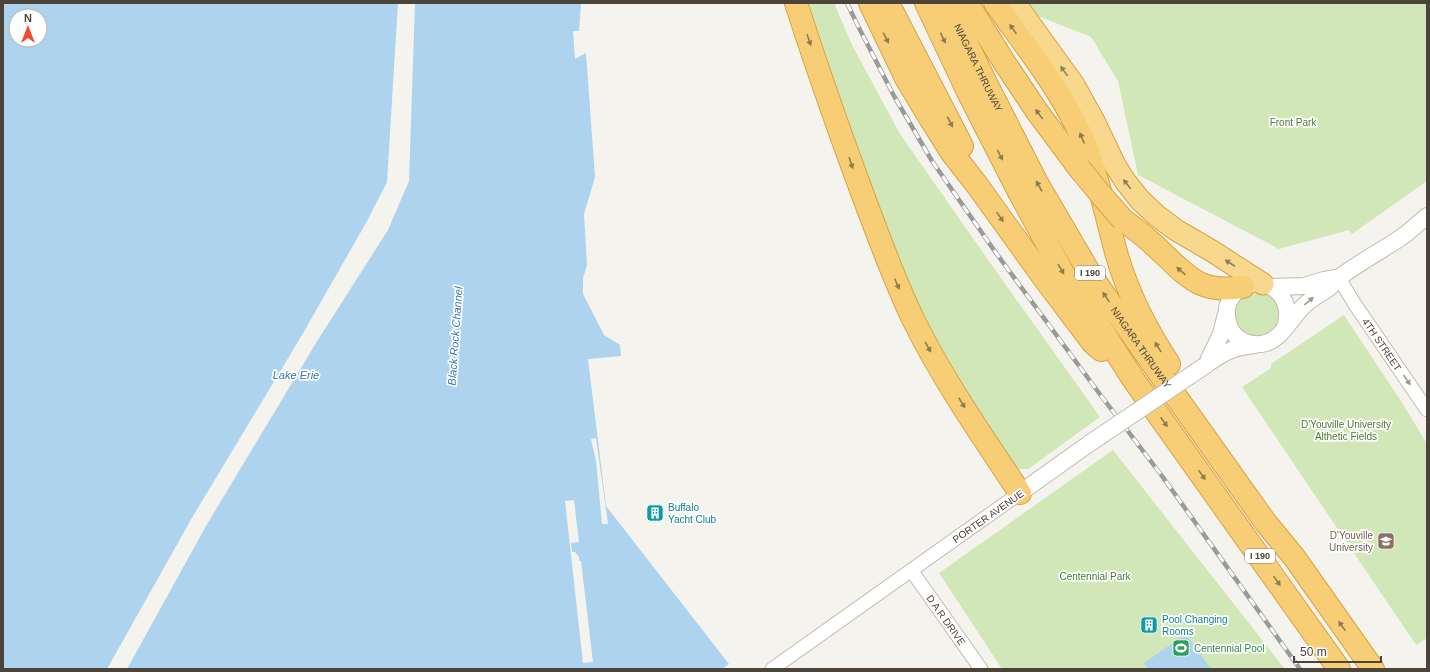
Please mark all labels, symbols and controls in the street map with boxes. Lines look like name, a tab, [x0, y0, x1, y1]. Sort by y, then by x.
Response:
north arrow	[8, 8, 48, 48]
text: N	[24, 12, 32, 24]
street label: NIAGARA THRUWAY	[952, 22, 1005, 114]
one-way arrow	[1009, 23, 1017, 34]
one-way arrow	[940, 32, 946, 44]
one-way arrow	[883, 33, 889, 44]
one-way arrow	[806, 34, 812, 46]
one-way arrow	[1060, 66, 1068, 77]
one-way arrow	[1035, 109, 1043, 119]
one-way arrow	[947, 116, 954, 128]
park label: Front Park	[1270, 117, 1317, 128]
one-way arrow	[1079, 133, 1085, 144]
one-way arrow	[997, 149, 1003, 160]
one-way arrow	[849, 157, 855, 169]
one-way arrow	[1123, 179, 1132, 190]
one-way arrow	[1035, 180, 1042, 192]
one-way arrow	[996, 212, 1004, 222]
one-way arrow	[1225, 259, 1235, 267]
one-way arrow	[1058, 263, 1065, 275]
road number: I 190	[1075, 266, 1105, 280]
one-way arrow	[1177, 267, 1186, 276]
one-way arrow	[894, 279, 900, 290]
water label: Black Rock Channel	[446, 286, 464, 386]
one-way arrow	[1102, 291, 1109, 303]
one-way arrow	[1304, 297, 1314, 306]
street label: NIAGARA THRUWAY	[1109, 305, 1173, 391]
street label: 4TH STREET	[1360, 316, 1403, 373]
one-way arrow	[925, 341, 931, 353]
one-way arrow	[1154, 342, 1162, 352]
water label: Lake Erie	[273, 369, 319, 381]
one-way arrow	[1403, 375, 1411, 385]
one-way arrow	[958, 397, 965, 409]
one-way arrow	[1160, 417, 1168, 427]
park label: D'Youville University Althetic Fields	[1301, 419, 1391, 442]
one-way arrow	[1198, 470, 1206, 481]
street label: PORTER AVENUE	[951, 488, 1026, 545]
place label: Buffalo Yacht Club	[668, 502, 717, 525]
building icon: Buffalo Yacht Club	[645, 503, 665, 523]
place label: D'Youville University	[1329, 530, 1373, 553]
school or university icon: D'Youville University	[1376, 531, 1396, 551]
road number: I 190	[1245, 549, 1275, 563]
park label: Centennial Park	[1059, 571, 1132, 582]
one-way arrow	[1273, 576, 1281, 587]
street label: D A R DRIVE	[924, 593, 968, 648]
place label: Pool Changing Rooms	[1162, 614, 1228, 637]
building icon: Pool Changing Rooms	[1139, 615, 1159, 635]
one-way arrow	[1338, 620, 1346, 631]
sports icon: Centennial Pool	[1171, 638, 1191, 658]
scale bar	[1294, 638, 1381, 664]
place label: Centennial Pool	[1194, 643, 1265, 654]
text: 50 m	[1300, 645, 1327, 659]

